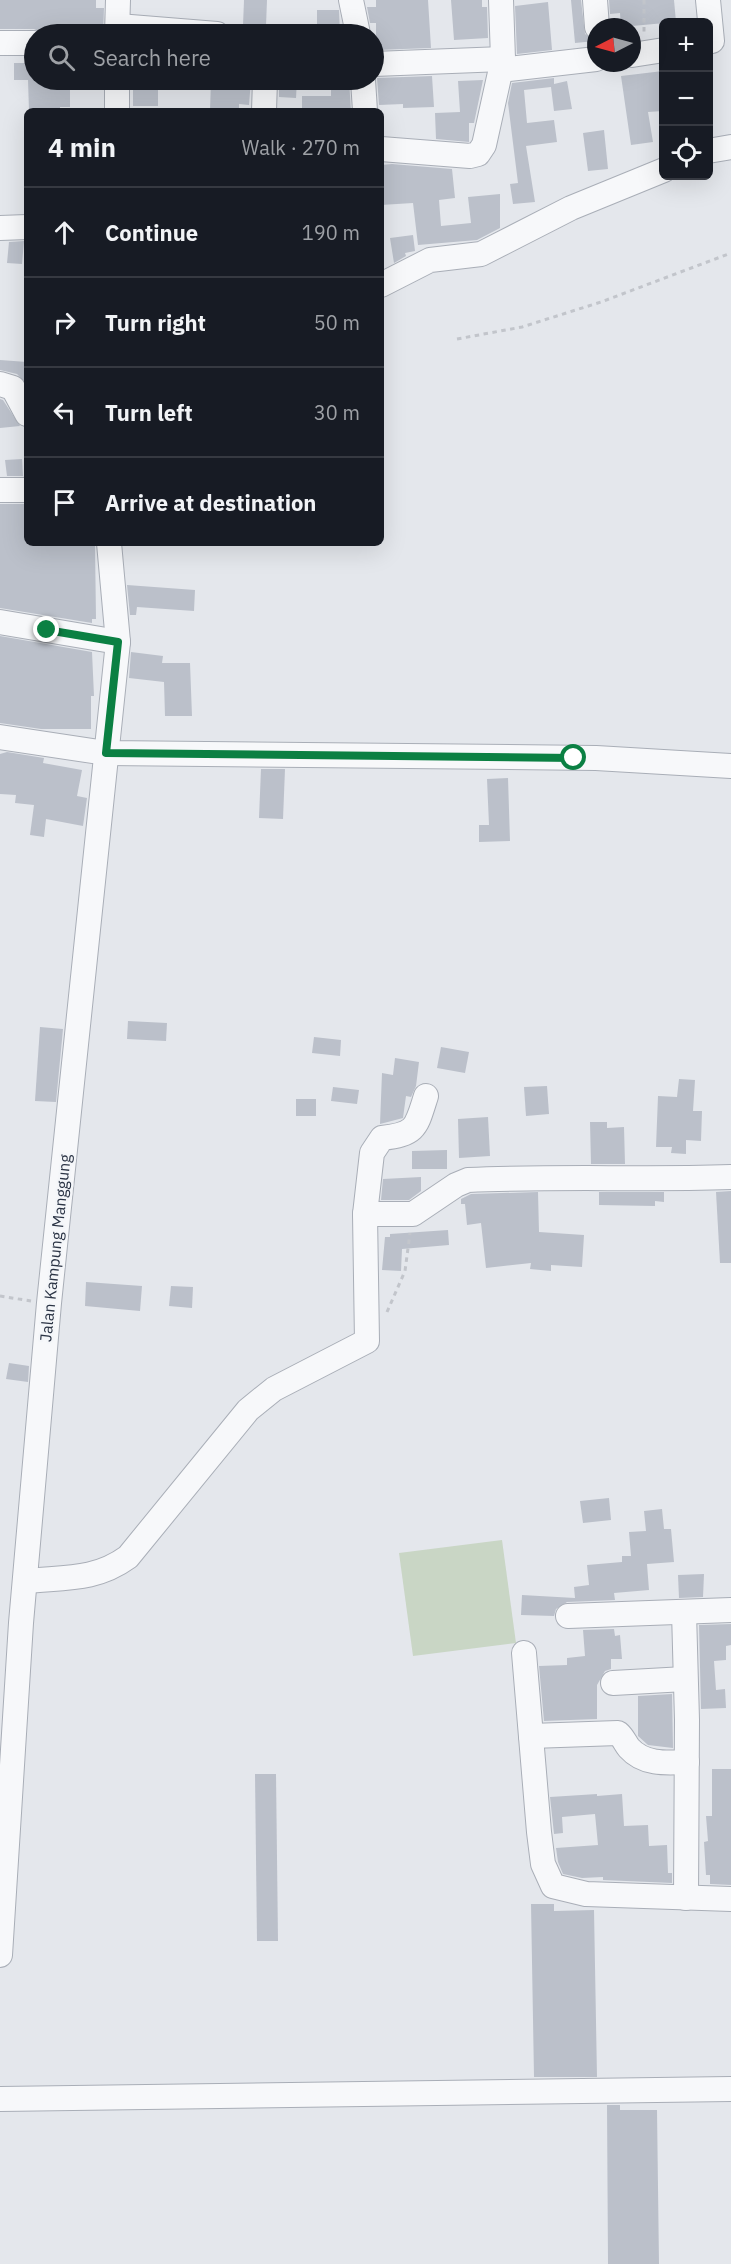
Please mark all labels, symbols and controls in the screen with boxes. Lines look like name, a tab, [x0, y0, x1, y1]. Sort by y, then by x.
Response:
north arrow	[587, 18, 641, 72]
map controls	[659, 18, 713, 180]
button: +	[659, 18, 713, 72]
search box	[24, 24, 384, 90]
icon: search	[45, 41, 78, 74]
text: Search here	[93, 43, 211, 72]
button: −	[659, 72, 713, 126]
button: locate	[659, 126, 713, 180]
text: 4 min	[48, 130, 116, 164]
text: Walk · 270 m	[242, 134, 360, 161]
icon: ahead	[48, 216, 81, 249]
text: Continue	[105, 218, 198, 247]
text: 190 m	[302, 219, 360, 246]
icon: right	[48, 306, 81, 339]
text: Turn right	[105, 308, 206, 337]
text: 50 m	[314, 309, 360, 336]
icon: left	[48, 396, 81, 429]
text: Turn left	[105, 398, 193, 427]
text: 30 m	[314, 399, 360, 426]
icon: arrive	[48, 486, 81, 519]
text: Arrive at destination	[105, 488, 316, 517]
route end	[33, 616, 59, 642]
route start	[560, 744, 586, 770]
street label: Jalan Kampung Manggung	[35, 1153, 75, 1343]

